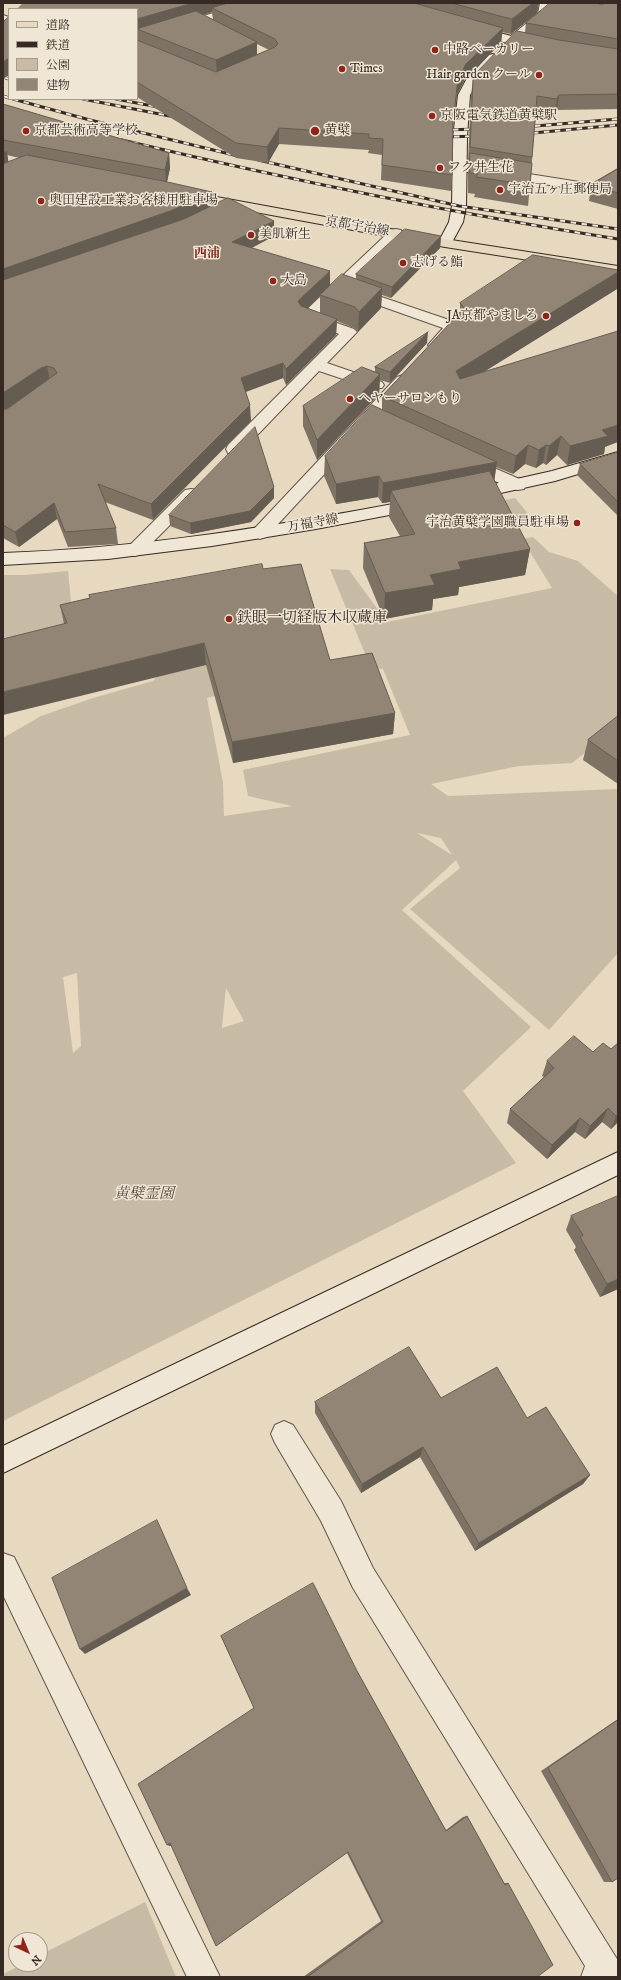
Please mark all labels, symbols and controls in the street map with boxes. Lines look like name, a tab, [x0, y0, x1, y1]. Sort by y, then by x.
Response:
legend	[8, 8, 138, 100]
text: 道路	[46, 18, 70, 33]
text: 鉄道	[46, 38, 70, 53]
place label: 中路ベーカリー	[443, 42, 534, 58]
marker: 中路ベーカリー	[430, 45, 440, 55]
text: 公園	[46, 58, 70, 73]
place label: Times	[350, 61, 383, 77]
marker: Times	[337, 64, 347, 74]
place label: Hair garden クール	[426, 67, 531, 83]
marker: Hair garden クール	[534, 70, 544, 80]
text: 建物	[46, 78, 70, 93]
place label: 京阪電気鉄道黄檗駅	[440, 108, 557, 124]
marker: 京阪電気鉄道黄檗駅	[427, 111, 437, 121]
place label: 京都芸術高等学校	[34, 123, 138, 139]
place label: 黄檗	[324, 123, 350, 139]
marker: 黄檗	[309, 125, 321, 137]
marker: 京都芸術高等学校	[21, 126, 31, 136]
place label: フク井生花	[448, 160, 513, 176]
marker: フク井生花	[435, 163, 445, 173]
place label: 宇治五ヶ庄郵便局	[508, 182, 612, 198]
marker: 宇治五ヶ庄郵便局	[495, 185, 505, 195]
place label: 奥田建設工業お客様用駐車場	[49, 193, 218, 209]
marker: 奥田建設工業お客様用駐車場	[36, 196, 46, 206]
street label: 京都宇治線	[324, 214, 390, 240]
place label: 美肌新生	[259, 227, 311, 243]
marker: 美肌新生	[246, 230, 256, 240]
district label: 西浦	[194, 246, 220, 262]
place label: 志げる鮨	[411, 255, 463, 271]
marker: 志げる鮨	[398, 258, 408, 268]
place label: 大島	[281, 273, 307, 289]
marker: 大島	[268, 276, 278, 286]
place label: JA京都やましろ	[447, 308, 538, 324]
marker: JA京都やましろ	[541, 311, 551, 321]
place label: ヘヤーサロンもり	[358, 391, 462, 407]
marker: ヘヤーサロンもり	[345, 394, 355, 404]
street label: 万福寺線	[286, 512, 340, 536]
place label: 宇治黄檗学園職員駐車場	[426, 515, 569, 531]
marker: 宇治黄檗学園職員駐車場	[572, 518, 582, 528]
place label: 鉄眼一切経版木収蔵庫	[237, 610, 387, 628]
marker: 鉄眼一切経版木収蔵庫	[224, 614, 234, 624]
park label: 黄檗霊園	[114, 1186, 174, 1204]
north arrow	[8, 1932, 48, 1972]
text: N	[28, 1952, 44, 1968]

